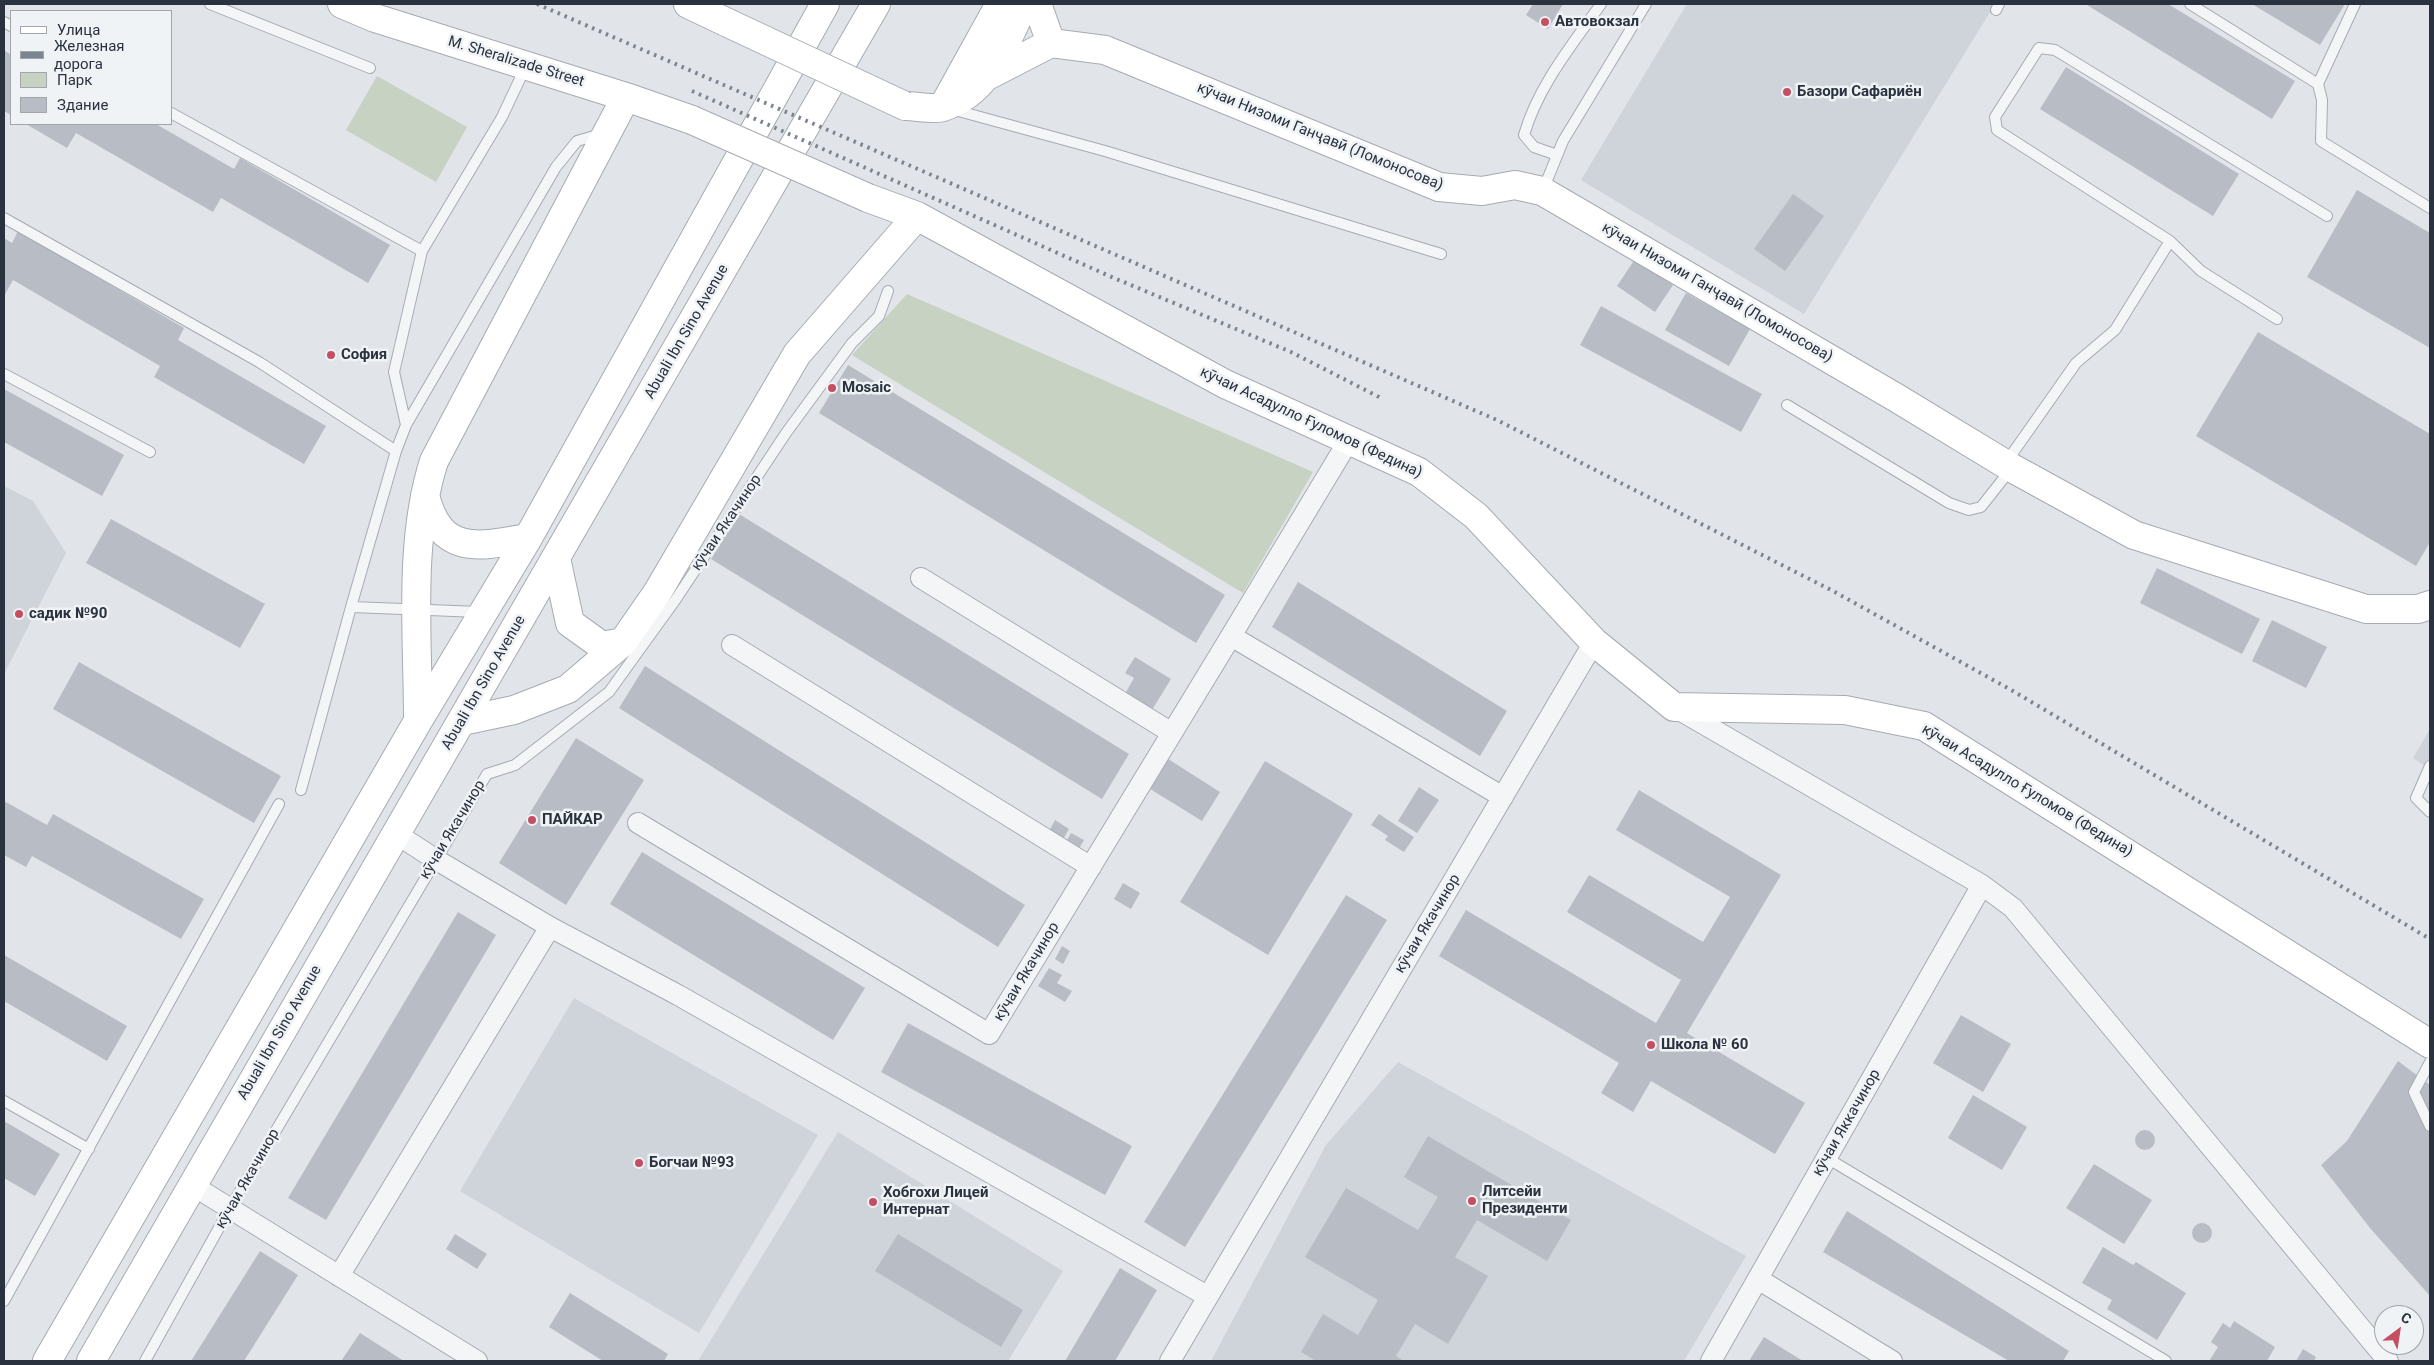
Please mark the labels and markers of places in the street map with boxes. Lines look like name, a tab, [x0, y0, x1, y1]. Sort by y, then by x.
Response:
place label: Автовокзал	[1555, 13, 1639, 31]
marker: Автовокзал	[1539, 16, 1551, 28]
place label: Базори Сафариён	[1797, 83, 1922, 101]
marker: Базори Сафариён	[1781, 86, 1793, 98]
place label: София	[341, 346, 387, 364]
marker: София	[325, 349, 337, 361]
place label: Mosaic	[842, 379, 891, 397]
marker: Mosaic	[826, 382, 838, 394]
place label: садик №90	[29, 605, 107, 623]
marker: садик №90	[13, 608, 25, 620]
place label: ПАЙКАР	[542, 811, 603, 829]
marker: ПАЙКАР	[526, 814, 538, 826]
place label: Школа № 60	[1661, 1036, 1748, 1054]
marker: Школа № 60	[1645, 1039, 1657, 1051]
place label: Богчаи №93	[649, 1154, 734, 1172]
marker: Богчаи №93	[633, 1157, 645, 1169]
place label: Литсейи Президенти	[1482, 1183, 1568, 1218]
place label: Хобгохи Лицей Интернат	[883, 1184, 988, 1219]
marker: Литсейи Президенти	[1466, 1195, 1478, 1207]
marker: Хобгохи Лицей Интернат	[867, 1196, 879, 1208]

